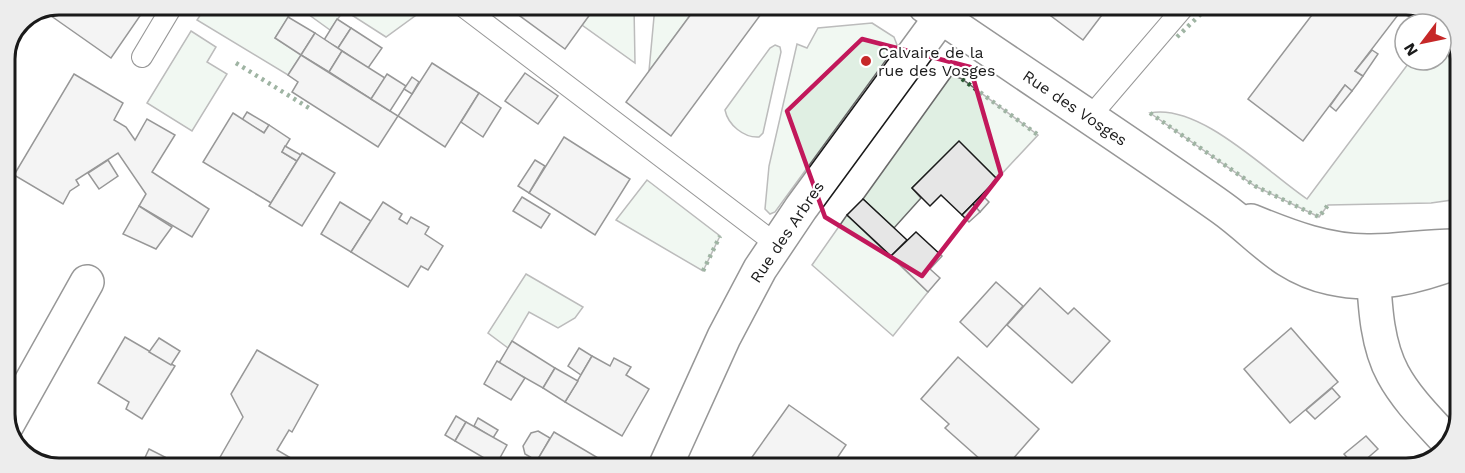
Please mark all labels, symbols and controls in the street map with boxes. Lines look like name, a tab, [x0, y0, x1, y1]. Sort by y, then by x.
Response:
north arrow	[1393, 12, 1453, 72]
text: N	[1400, 40, 1422, 60]
place label: Calvaire de la rue des Vosges	[878, 43, 996, 80]
marker: Calvaire de la rue des Vosges	[859, 54, 873, 68]
street label: Rue des Vosges	[1019, 66, 1131, 150]
street label: Rue des Arbres	[746, 178, 828, 286]

